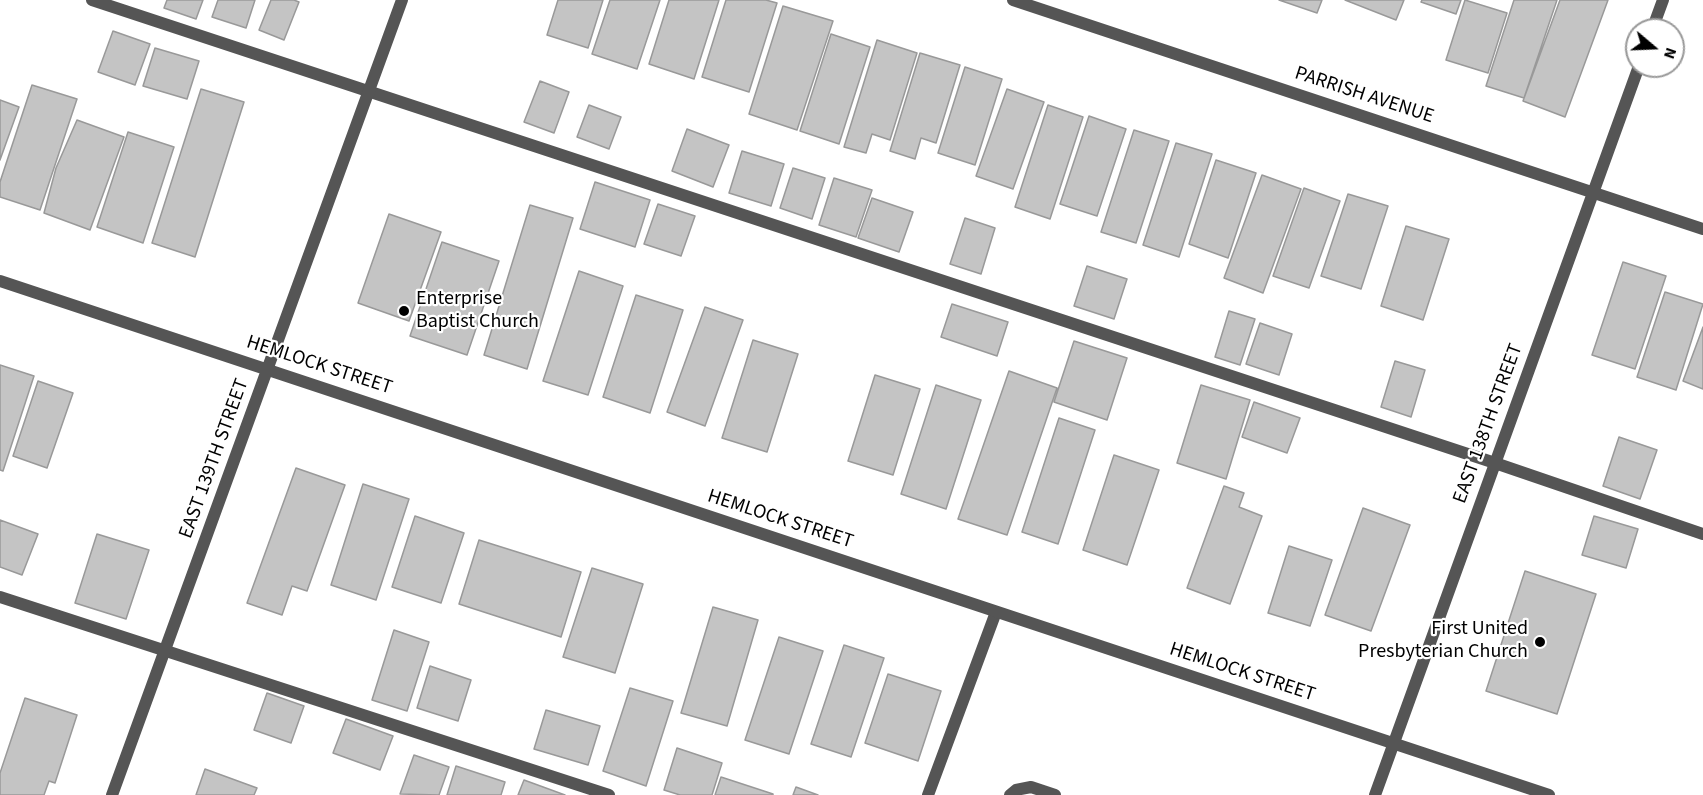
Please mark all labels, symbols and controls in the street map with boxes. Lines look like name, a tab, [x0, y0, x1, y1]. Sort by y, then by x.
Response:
north arrow	[1625, 18, 1685, 78]
text: N	[1658, 45, 1682, 62]
street label: PARRISH AVENUE	[1291, 62, 1437, 130]
place label: Enterprise Baptist Church	[416, 288, 539, 335]
marker: Enterprise Baptist Church	[397, 304, 411, 318]
street label: HEMLOCK STREET	[243, 331, 395, 401]
street label: EAST 138TH STREET	[1449, 341, 1529, 507]
street label: EAST 139TH STREET	[175, 376, 255, 542]
street label: HEMLOCK STREET	[704, 485, 856, 555]
place label: First United Presbyterian Church	[1358, 618, 1528, 665]
marker: First United Presbyterian Church	[1533, 635, 1547, 649]
street label: HEMLOCK STREET	[1166, 638, 1318, 708]

